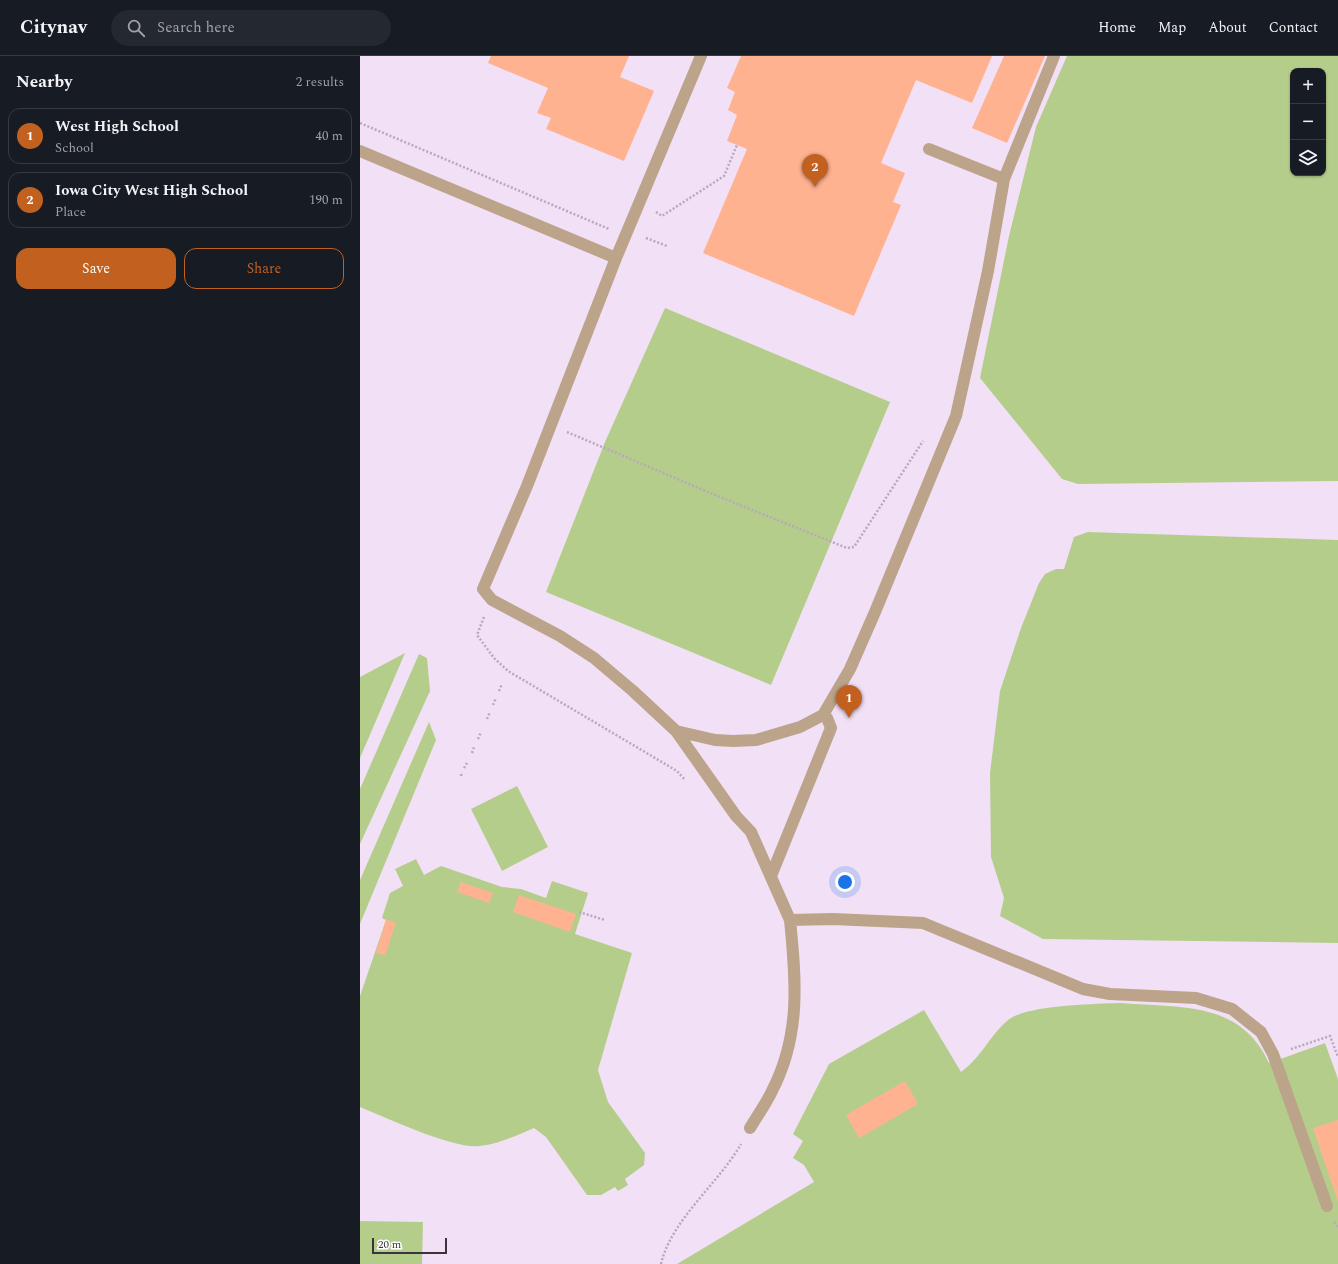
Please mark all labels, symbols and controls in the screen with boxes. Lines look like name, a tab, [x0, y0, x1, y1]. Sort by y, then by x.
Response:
search box	[111, 10, 391, 46]
text: Citynav	[20, 13, 87, 42]
text: Search here	[157, 16, 235, 39]
icon: search	[125, 17, 147, 39]
text: Home	[1098, 17, 1136, 38]
text: Map	[1158, 17, 1186, 38]
text: About	[1208, 17, 1247, 38]
text: Contact	[1269, 17, 1318, 38]
map controls	[1290, 68, 1326, 176]
button: +	[1290, 68, 1326, 104]
text: Nearby	[16, 69, 72, 95]
text: 2 results	[296, 72, 344, 92]
button: −	[1290, 104, 1326, 140]
text: West High School	[55, 115, 179, 138]
text: 1	[26, 126, 34, 146]
text: 40 m	[316, 126, 343, 146]
text: School	[55, 138, 94, 158]
button: layers	[1290, 140, 1326, 176]
pin: 2	[802, 154, 828, 187]
text: Iowa City West High School	[55, 179, 248, 202]
text: 2	[26, 190, 34, 210]
text: 190 m	[309, 190, 343, 210]
text: Place	[55, 202, 86, 222]
button: Save	[16, 248, 176, 289]
button: Share	[184, 248, 344, 289]
pin: 1	[836, 685, 862, 718]
your location	[835, 872, 855, 892]
scale bar	[372, 1236, 447, 1255]
text: 20 m	[378, 1236, 401, 1253]

